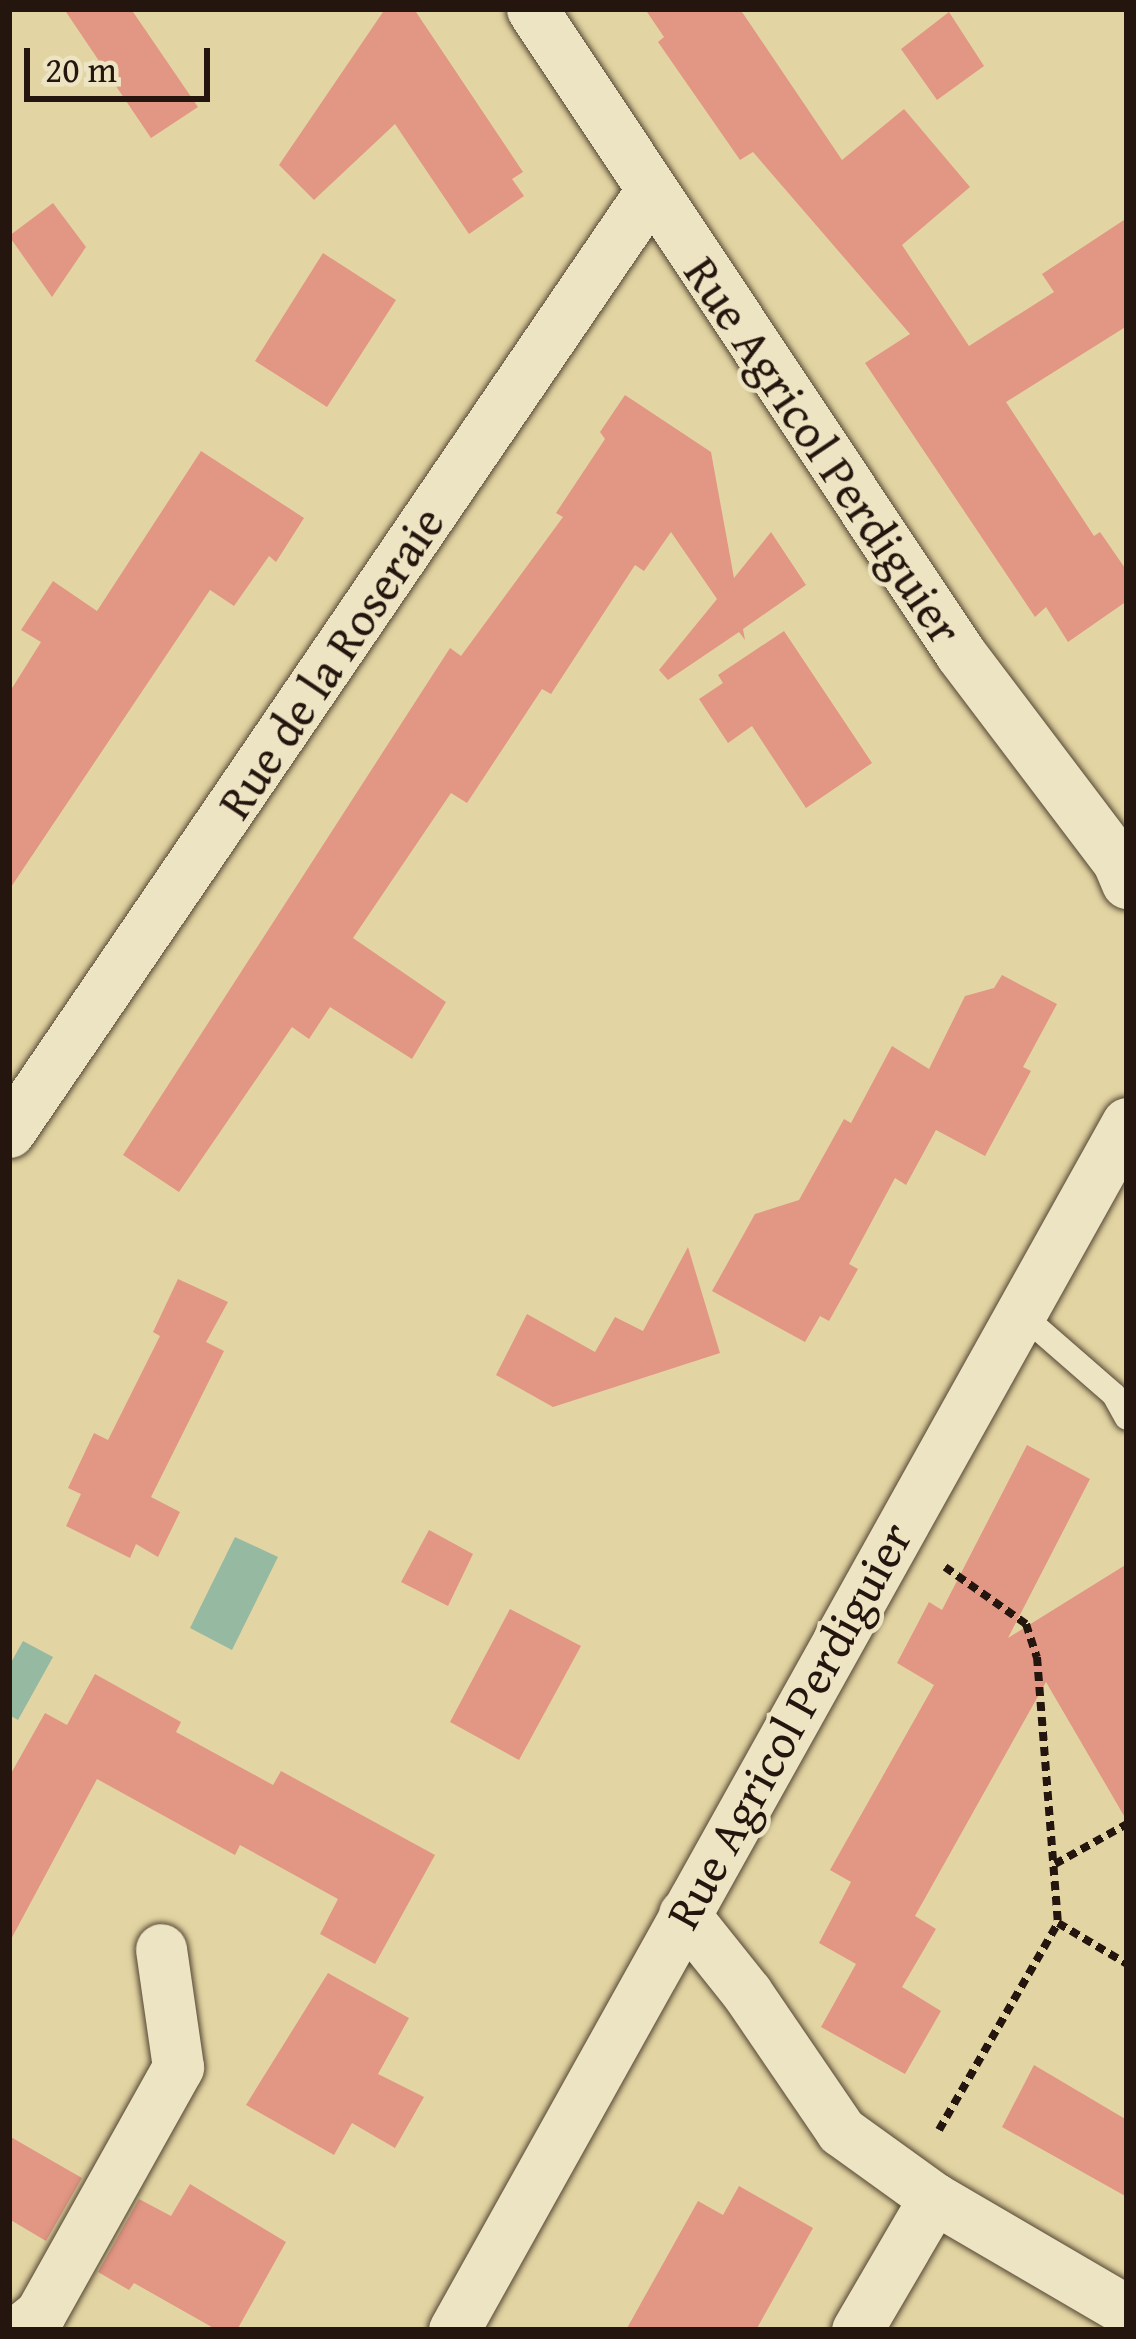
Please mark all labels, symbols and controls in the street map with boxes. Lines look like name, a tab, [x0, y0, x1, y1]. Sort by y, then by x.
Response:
scale bar	[30, 24, 216, 98]
text: 20 m	[45, 42, 117, 95]
street label: Rue Agricol Perdiguier	[673, 245, 975, 655]
street label: Rue de la Roseraie	[204, 495, 456, 829]
street label: Rue Agricol Perdiguier	[652, 1512, 924, 1938]

